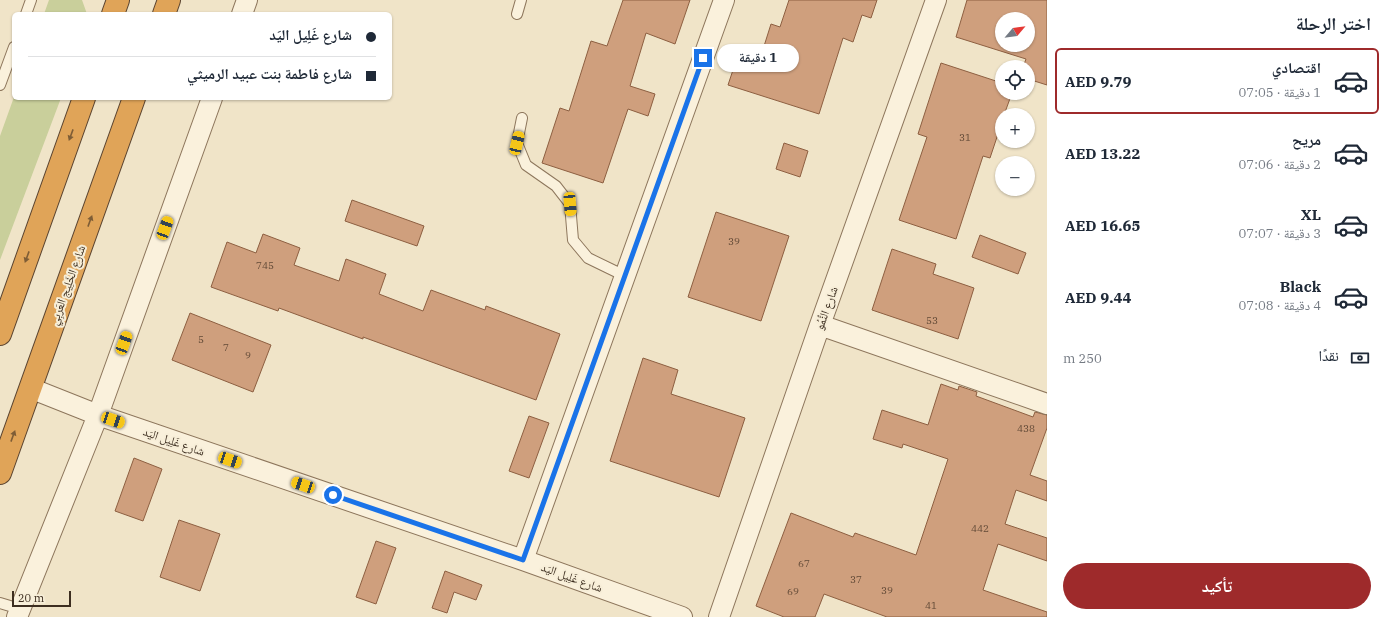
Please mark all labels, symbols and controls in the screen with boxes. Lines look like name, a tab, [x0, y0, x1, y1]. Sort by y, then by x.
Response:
north arrow	[995, 12, 1035, 52]
map controls	[995, 12, 1035, 196]
text: اختر الرحلة	[1296, 12, 1371, 35]
text: شارع غَلِيل اليَد	[269, 25, 352, 44]
callout: 1 دقيقة	[717, 44, 799, 72]
route end	[694, 49, 712, 67]
text: 1 دقيقة	[739, 49, 777, 66]
text: اقتصادي	[1272, 58, 1321, 77]
button: locate	[995, 60, 1035, 100]
icon: car	[1333, 63, 1369, 99]
text: شارع فاطمة بنت عبيد الرميثي	[187, 64, 352, 83]
text: AED 9.79	[1065, 72, 1131, 91]
text: 1 دقيقة · 07:05	[1239, 84, 1321, 101]
button: +	[995, 108, 1035, 148]
one-way arrow	[67, 129, 73, 141]
car	[508, 130, 526, 156]
text: مريح	[1292, 130, 1321, 149]
house number: 31	[959, 131, 971, 144]
icon: car	[1333, 135, 1369, 171]
text: AED 13.22	[1065, 144, 1140, 163]
button: −	[995, 156, 1035, 196]
text: 2 دقيقة · 07:06	[1239, 156, 1321, 173]
car	[563, 192, 577, 216]
text: XL	[1301, 205, 1321, 224]
icon: car	[1333, 207, 1369, 243]
one-way arrow	[87, 215, 93, 227]
car	[155, 215, 175, 241]
text: AED 16.65	[1065, 216, 1140, 235]
text: 3 دقيقة · 07:07	[1239, 225, 1321, 242]
house number: 39	[728, 235, 740, 248]
street label: شارع الخَلِيج العَربِي	[46, 243, 91, 328]
one-way arrow	[24, 252, 30, 264]
house number: 745	[256, 259, 274, 272]
text: Black	[1280, 277, 1321, 296]
icon: car	[1333, 279, 1369, 315]
street label: شارع النُّمُو	[811, 284, 842, 332]
text: AED 9.44	[1065, 288, 1131, 307]
text: 4 دقيقة · 07:08	[1239, 297, 1321, 314]
house number: 53	[926, 314, 938, 327]
car	[114, 330, 134, 356]
house number: 5	[198, 333, 204, 346]
house number: 7	[223, 341, 229, 354]
text: نقدًا	[1318, 346, 1339, 365]
icon: cash	[1349, 347, 1371, 369]
house number: 9	[245, 349, 251, 362]
text: 250 m	[1063, 350, 1102, 367]
car	[100, 410, 126, 430]
house number: 438	[1017, 422, 1035, 435]
street label: شارع غَلِيل اليَد	[141, 423, 207, 460]
one-way arrow	[10, 430, 16, 442]
car	[217, 450, 243, 470]
car	[290, 475, 316, 495]
route start	[324, 486, 342, 504]
house number: 442	[971, 522, 989, 535]
house number: 67	[798, 557, 810, 570]
street label: شارع غَلِيل اليَد	[539, 559, 605, 596]
button: تأكيد	[1063, 563, 1371, 609]
house number: 37	[850, 573, 862, 586]
house number: 39	[881, 584, 893, 597]
house number: 69	[787, 585, 799, 598]
scale bar	[12, 589, 71, 608]
text: 20 m	[18, 591, 44, 605]
house number: 41	[925, 599, 937, 612]

